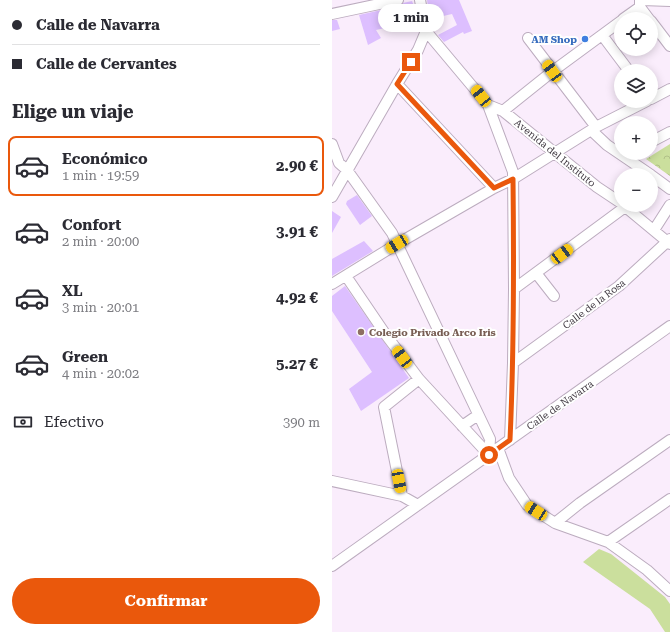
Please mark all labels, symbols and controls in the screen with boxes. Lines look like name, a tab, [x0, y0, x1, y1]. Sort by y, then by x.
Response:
callout: 1 min	[378, 4, 444, 32]
text: 1 min	[393, 10, 429, 25]
map controls	[614, 12, 658, 212]
button: locate	[614, 12, 658, 56]
text: Calle de Navarra	[36, 16, 160, 34]
place label: AM Shop	[531, 34, 577, 45]
marker: AM Shop	[580, 34, 590, 44]
route end	[402, 53, 420, 71]
text: Calle de Cervantes	[36, 55, 177, 73]
car	[540, 58, 564, 84]
button: layers	[614, 64, 658, 108]
car	[469, 83, 493, 109]
text: Elige un viaje	[12, 101, 134, 122]
button: +	[614, 116, 658, 160]
street label: Avenida del Instituto	[512, 117, 598, 189]
icon: car	[14, 148, 50, 184]
text: Económico	[62, 150, 148, 168]
text: 2.90 €	[276, 157, 318, 175]
text: 1 min · 19:59	[62, 168, 139, 183]
button: −	[614, 168, 658, 212]
icon: car	[14, 214, 50, 250]
text: Confort	[62, 216, 121, 234]
text: 3.91 €	[276, 223, 318, 241]
car	[384, 233, 410, 255]
text: 2 min · 20:00	[62, 234, 139, 249]
car	[549, 242, 575, 266]
street label: Calle de la Rosa	[561, 277, 628, 331]
icon: car	[14, 280, 50, 316]
text: XL	[62, 282, 83, 300]
text: 4.92 €	[276, 289, 318, 307]
text: 3 min · 20:01	[62, 300, 139, 315]
marker: Colegio Privado Arco Iris	[356, 327, 366, 337]
place label: Colegio Privado Arco Iris	[369, 327, 496, 338]
car	[390, 344, 414, 370]
icon: car	[14, 346, 50, 382]
text: Green	[62, 348, 108, 366]
text: 5.27 €	[276, 355, 318, 373]
text: 4 min · 20:02	[62, 366, 139, 381]
street label: Calle de Navarra	[525, 378, 596, 432]
icon: cash	[12, 411, 34, 433]
text: Efectivo	[44, 413, 104, 431]
text: 390 m	[283, 415, 320, 430]
route start	[480, 446, 498, 464]
car	[391, 468, 407, 494]
car	[523, 499, 549, 523]
button: Confirmar	[12, 578, 320, 624]

